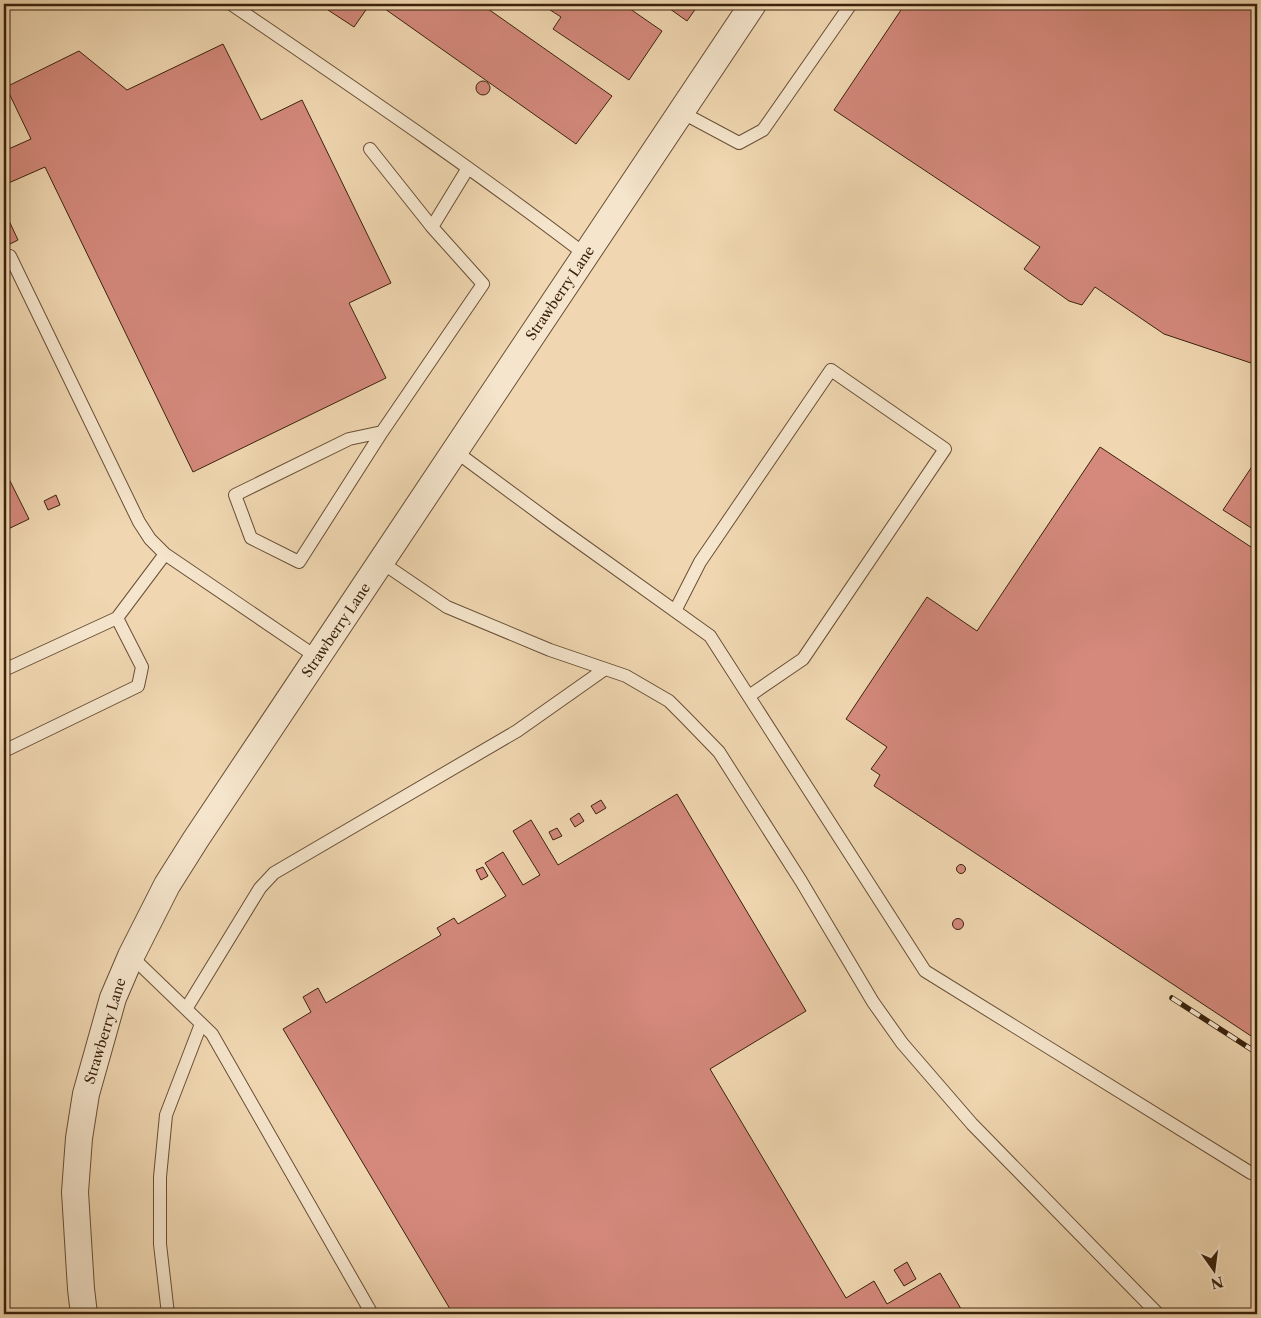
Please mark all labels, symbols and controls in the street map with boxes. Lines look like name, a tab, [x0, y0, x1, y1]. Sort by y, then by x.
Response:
street label: Strawberry Lane	[522, 242, 598, 344]
street label: Strawberry Lane	[298, 579, 374, 681]
street label: Strawberry Lane	[80, 976, 130, 1086]
north arrow	[1188, 1246, 1238, 1296]
text: N	[1209, 1272, 1225, 1293]

